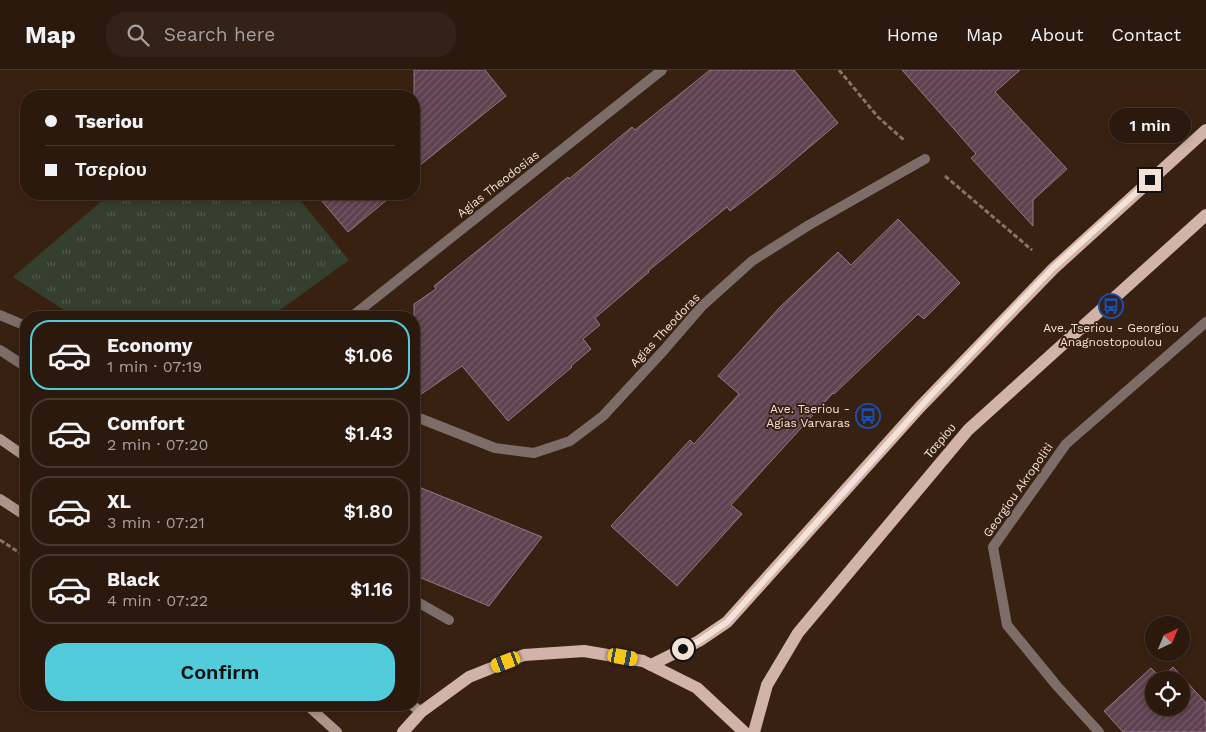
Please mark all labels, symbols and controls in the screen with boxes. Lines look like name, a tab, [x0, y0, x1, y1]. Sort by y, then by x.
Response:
search box	[106, 12, 456, 57]
text: Map	[25, 21, 76, 49]
icon: search	[124, 21, 152, 49]
text: Search here	[164, 23, 275, 46]
text: Home	[887, 24, 938, 45]
text: Map	[966, 24, 1003, 45]
text: About	[1031, 24, 1083, 45]
text: Contact	[1111, 24, 1181, 45]
callout: 1 min	[1109, 108, 1191, 142]
text: Tseriou	[75, 110, 144, 133]
text: 1 min	[1129, 116, 1171, 135]
street label: Agias Theodosias	[454, 148, 542, 220]
text: Τσερίου	[75, 158, 147, 181]
route end	[1139, 169, 1161, 191]
street label: Agias Theodoras	[627, 290, 703, 370]
bus stop icon: Ave. Tseriou - Georgiou Anagnostopoulou	[1098, 293, 1124, 319]
place label: Ave. Tseriou - Georgiou Anagnostopoulou	[1043, 321, 1179, 349]
icon: car	[47, 333, 92, 378]
text: Economy	[107, 334, 192, 357]
text: $1.06	[344, 344, 393, 367]
text: 1 min · 07:19	[107, 357, 202, 376]
place label: Ave. Tseriou - Agias Varvaras	[766, 402, 850, 430]
bus stop icon: Ave. Tseriou - Agias Varvaras	[855, 403, 881, 429]
icon: car	[47, 411, 92, 456]
text: Comfort	[107, 412, 185, 435]
street label: Τσερίου	[921, 421, 959, 461]
text: $1.43	[345, 422, 393, 445]
text: 2 min · 07:20	[107, 435, 208, 454]
street label: Georgiou Akropoliti	[980, 440, 1056, 540]
icon: car	[47, 489, 92, 534]
text: XL	[107, 490, 131, 513]
text: $1.80	[344, 500, 393, 523]
text: 3 min · 07:21	[107, 513, 205, 532]
icon: car	[47, 567, 92, 612]
text: Black	[107, 568, 160, 591]
text: $1.16	[350, 578, 393, 601]
text: 4 min · 07:22	[107, 591, 208, 610]
north arrow	[1145, 616, 1190, 661]
map controls	[1145, 616, 1190, 716]
route start	[672, 638, 694, 660]
button: Confirm	[45, 643, 395, 701]
car	[606, 647, 639, 667]
car	[489, 650, 522, 674]
button: locate	[1145, 671, 1190, 716]

